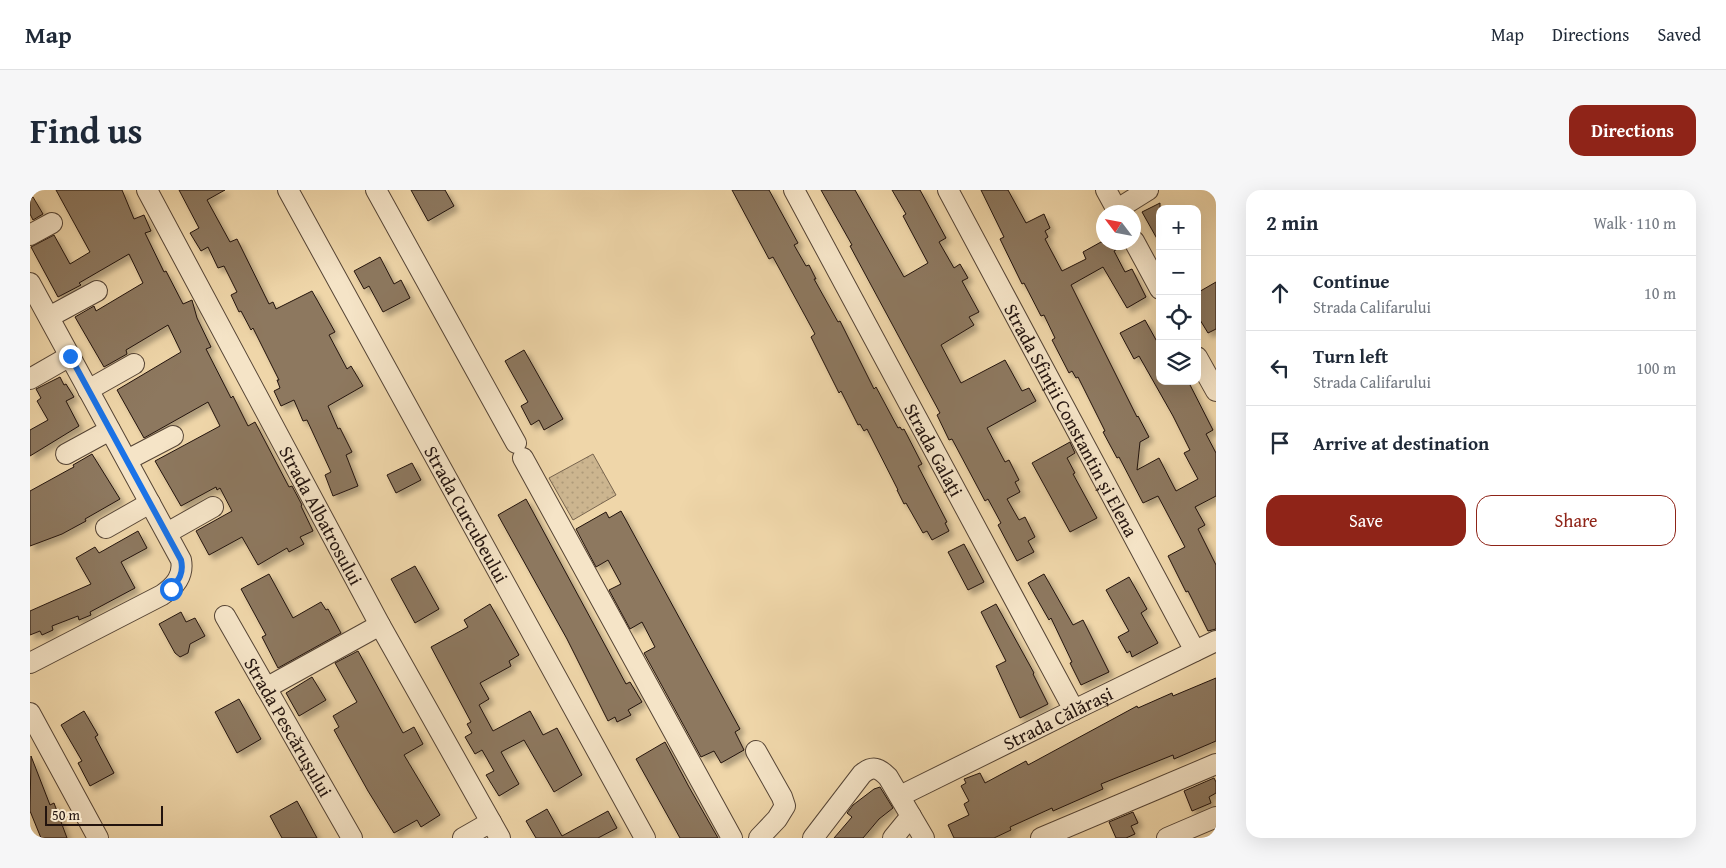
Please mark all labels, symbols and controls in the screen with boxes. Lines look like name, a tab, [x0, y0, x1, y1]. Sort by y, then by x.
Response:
text: Map	[25, 17, 72, 52]
text: Map	[1491, 21, 1524, 48]
text: Directions	[1552, 21, 1629, 48]
text: Saved	[1657, 21, 1701, 48]
text: Find us	[30, 105, 143, 156]
button: Directions	[1569, 105, 1696, 156]
north arrow	[1096, 205, 1141, 250]
map controls	[1156, 205, 1201, 385]
button: +	[1156, 205, 1201, 250]
text: 2 min	[1266, 207, 1318, 238]
text: Walk · 110 m	[1593, 211, 1676, 235]
button: −	[1156, 250, 1201, 295]
text: Continue	[1313, 267, 1390, 295]
icon: ahead	[1266, 279, 1294, 307]
text: 10 m	[1644, 281, 1676, 305]
button: locate	[1156, 295, 1201, 340]
text: Strada Califarului	[1313, 295, 1431, 319]
street label: Strada Sfinții Constantin și Elena	[997, 298, 1145, 542]
button: layers	[1156, 340, 1201, 385]
text: Turn left	[1313, 342, 1388, 370]
route end	[59, 345, 82, 368]
icon: left	[1266, 354, 1294, 382]
text: 100 m	[1636, 356, 1676, 380]
text: Strada Califarului	[1313, 370, 1431, 394]
street label: Strada Galați	[897, 398, 970, 502]
icon: arrive	[1266, 429, 1294, 457]
text: Arrive at destination	[1313, 429, 1489, 457]
street label: Strada Curcubeului	[417, 440, 516, 588]
street label: Strada Albatrosului	[272, 441, 370, 590]
button: Save	[1266, 495, 1466, 546]
button: Share	[1476, 495, 1676, 546]
route start	[160, 578, 183, 601]
street label: Strada Pescărușului	[237, 652, 340, 802]
street label: Strada Călărași	[998, 679, 1117, 757]
scale bar	[45, 803, 162, 826]
text: 50 m	[52, 805, 80, 825]

